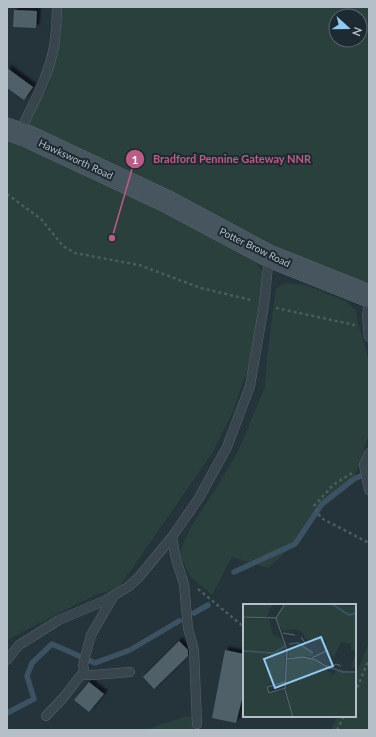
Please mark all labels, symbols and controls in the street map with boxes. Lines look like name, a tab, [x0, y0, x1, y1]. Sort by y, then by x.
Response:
north arrow	[328, 8, 368, 48]
text: N	[350, 25, 365, 38]
street label: Hawksworth Road	[37, 137, 115, 181]
callout: Bradford Pennine Gateway NNR	[125, 148, 319, 171]
text: 1	[132, 152, 139, 167]
text: Bradford Pennine Gateway NNR	[153, 152, 312, 165]
street label: Potter Brow Road	[218, 225, 292, 269]
inset map	[243, 604, 356, 717]

